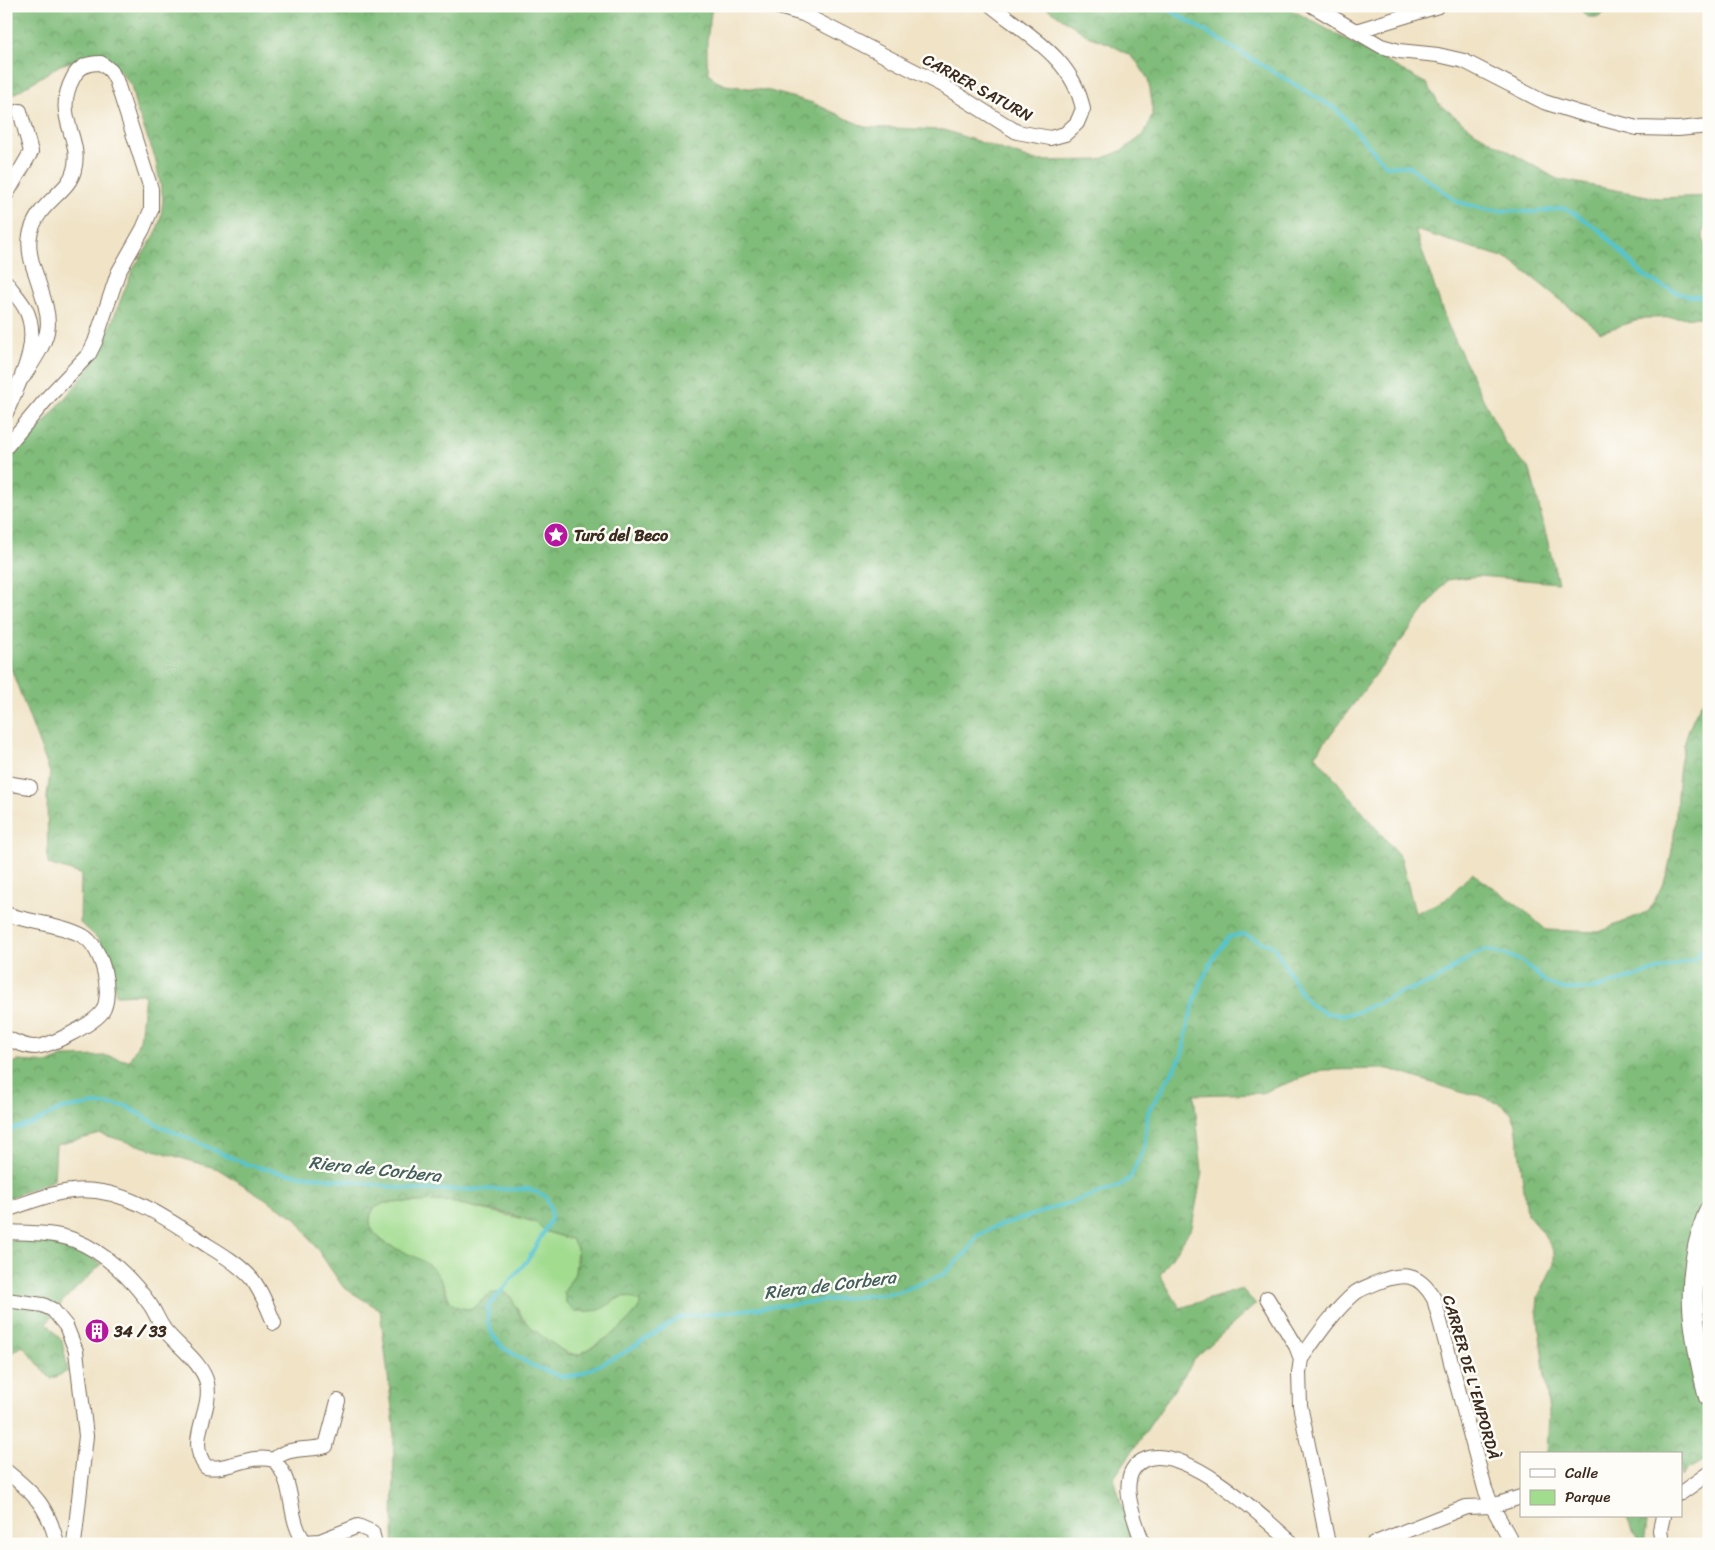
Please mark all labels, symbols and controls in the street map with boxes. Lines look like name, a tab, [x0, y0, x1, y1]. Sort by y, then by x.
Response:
street label: CARRER SATURN	[917, 45, 1039, 130]
place label: Turó del Beco	[574, 521, 669, 550]
place icon: Turó del Beco	[543, 522, 569, 548]
water label: Riera de Corbera	[307, 1146, 444, 1192]
water label: Riera de Corbera	[762, 1261, 900, 1309]
street label: CARRER DE L'EMPORDÀ	[1434, 1292, 1509, 1463]
place label: 34 / 33	[113, 1317, 167, 1346]
building icon: 34 / 33	[84, 1318, 110, 1344]
legend	[1520, 1452, 1682, 1518]
text: Calle	[1565, 1460, 1598, 1486]
text: Parque	[1565, 1484, 1610, 1510]

